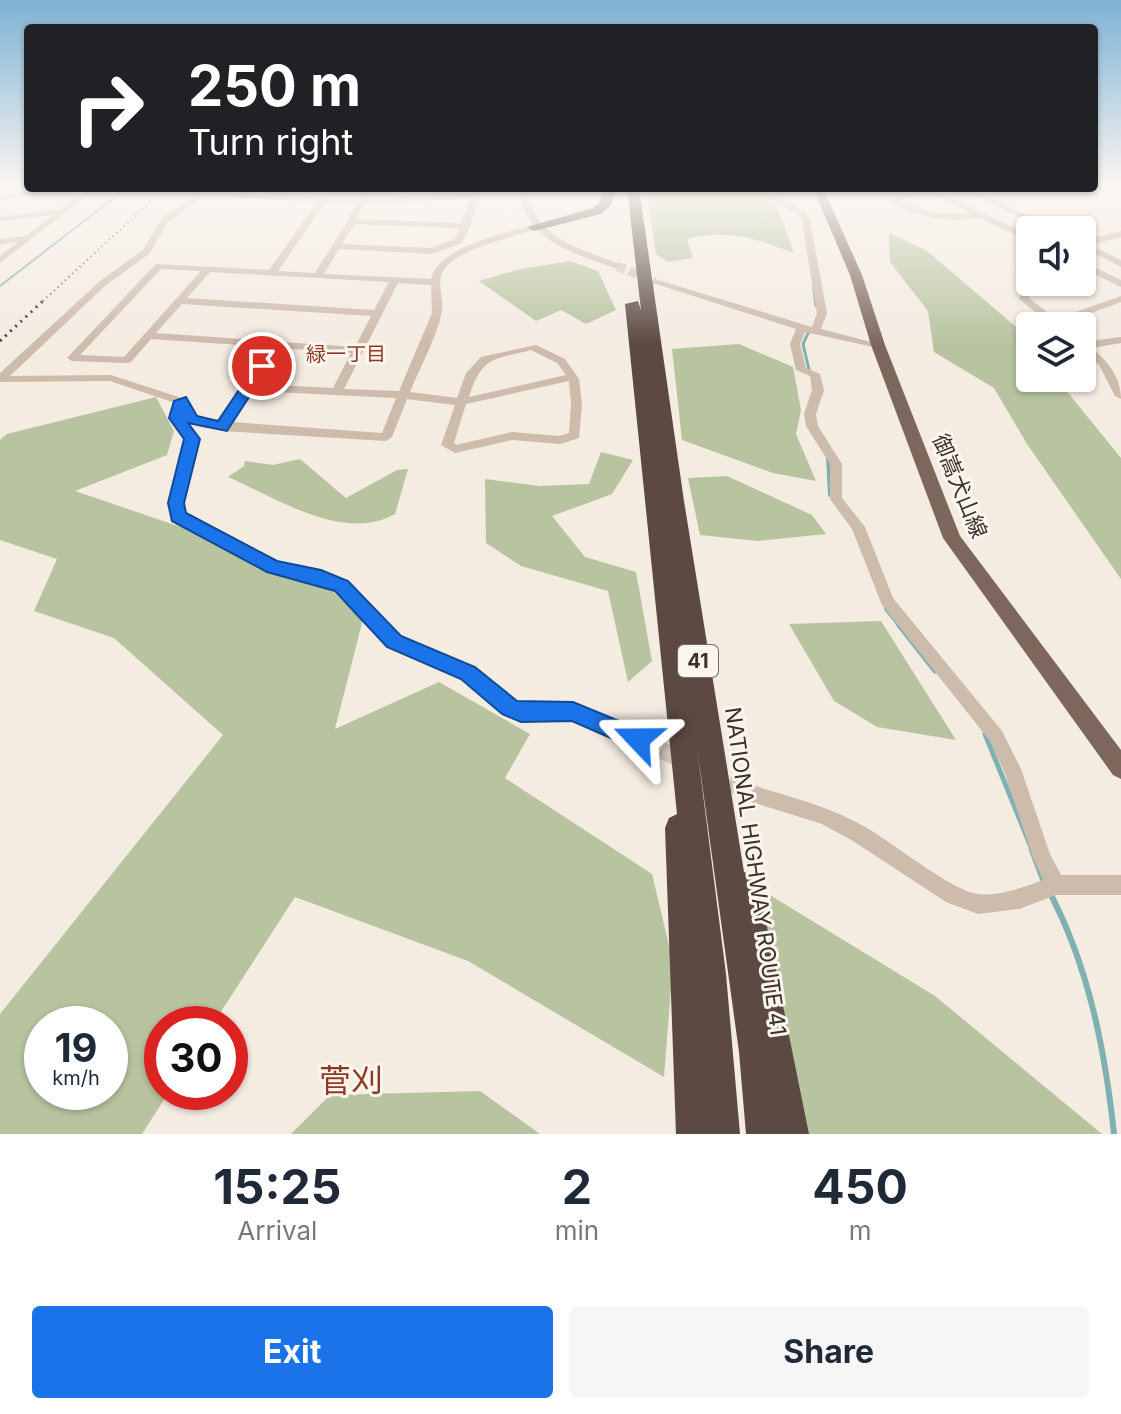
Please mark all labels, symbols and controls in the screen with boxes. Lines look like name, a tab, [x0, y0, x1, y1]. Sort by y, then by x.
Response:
text: 250 m	[188, 52, 361, 120]
icon: right	[56, 56, 160, 160]
text: Turn right	[188, 120, 353, 164]
map controls	[1016, 216, 1096, 392]
button: sound	[1016, 216, 1096, 296]
button: layers	[1016, 312, 1096, 392]
pin	[228, 332, 296, 400]
district label: 緑一丁目	[306, 342, 386, 366]
icon: arrive	[240, 344, 284, 388]
street label: 御嵩犬山線	[927, 430, 993, 542]
road number: 41	[678, 645, 718, 677]
position arrow	[596, 697, 680, 781]
street label: NATIONAL HIGHWAY ROUTE 41	[720, 705, 792, 1037]
speed limit sign: 30	[144, 1006, 248, 1110]
text: 19	[54, 1023, 98, 1072]
district label: 菅刈	[319, 1061, 383, 1100]
text: km/h	[52, 1066, 100, 1090]
text: 15:25	[213, 1157, 342, 1216]
text: 2	[562, 1157, 592, 1216]
text: 450	[812, 1157, 908, 1216]
text: Arrival	[237, 1215, 317, 1246]
text: min	[555, 1215, 599, 1246]
text: m	[849, 1215, 871, 1246]
button: Exit	[32, 1306, 553, 1398]
button: Share	[569, 1306, 1089, 1398]

